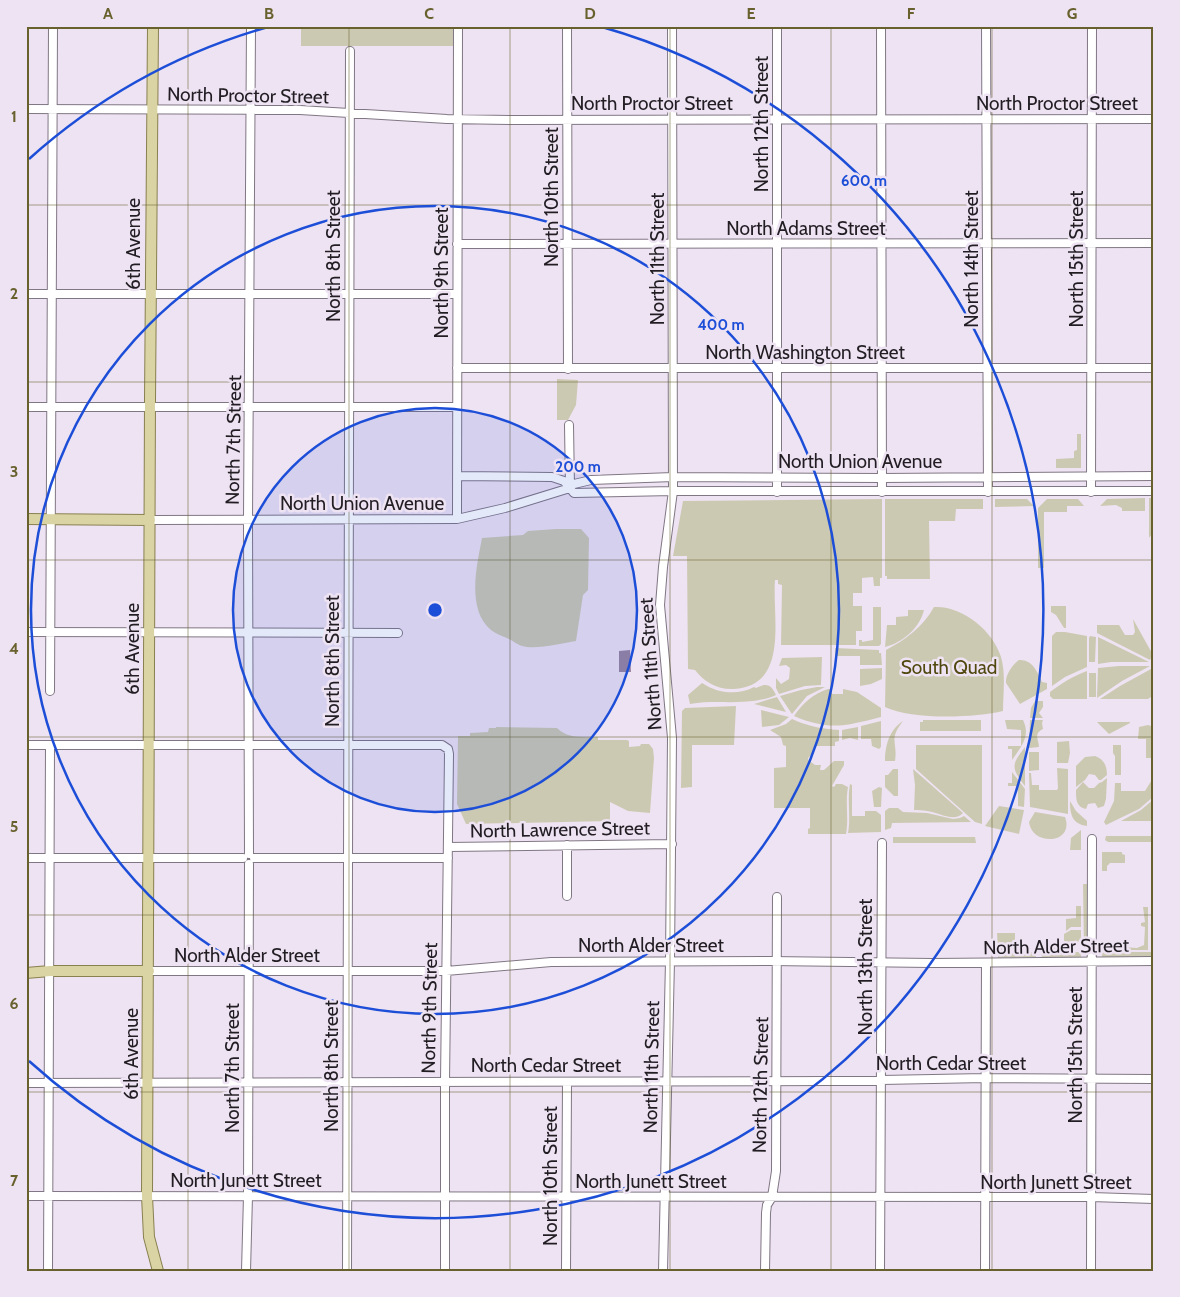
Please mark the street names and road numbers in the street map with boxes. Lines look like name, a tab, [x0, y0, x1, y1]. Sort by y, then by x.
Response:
street label: North 12th Street	[750, 55, 773, 192]
street label: North Proctor Street	[167, 83, 330, 108]
street label: North Proctor Street	[571, 92, 734, 115]
street label: North Proctor Street	[976, 92, 1139, 115]
street label: North 10th Street	[540, 127, 563, 267]
street label: North 8th Street	[322, 189, 345, 322]
street label: North 14th Street	[960, 190, 983, 328]
street label: North 15th Street	[1065, 190, 1088, 327]
street label: North 11th Street	[646, 192, 669, 325]
street label: 6th Avenue	[122, 198, 145, 290]
street label: North 9th Street	[430, 207, 453, 339]
street label: North Adams Street	[726, 217, 886, 240]
street label: North Washington Street	[705, 341, 905, 364]
street label: North 7th Street	[221, 374, 246, 505]
street label: North Union Avenue	[778, 450, 942, 473]
street label: North Union Avenue	[280, 492, 444, 515]
street label: North 8th Street	[321, 594, 344, 727]
street label: North 11th Street	[634, 596, 667, 731]
street label: 6th Avenue	[121, 603, 144, 695]
street label: North Lawrence Street	[470, 816, 651, 843]
street label: North 13th Street	[854, 898, 877, 1035]
street label: North Alder Street	[578, 934, 725, 957]
street label: North Alder Street	[983, 934, 1130, 959]
street label: North 9th Street	[417, 942, 442, 1074]
street label: North Alder Street	[174, 944, 321, 967]
street label: North 15th Street	[1064, 986, 1087, 1123]
street label: North 8th Street	[320, 999, 343, 1132]
street label: North 11th Street	[639, 1000, 664, 1134]
street label: North 7th Street	[221, 1002, 244, 1133]
street label: 6th Avenue	[120, 1008, 143, 1100]
street label: North 12th Street	[748, 1016, 773, 1153]
street label: North Cedar Street	[876, 1052, 1027, 1075]
street label: North Cedar Street	[471, 1054, 622, 1077]
street label: North 10th Street	[539, 1106, 562, 1246]
street label: North Junett Street	[170, 1169, 322, 1192]
street label: North Junett Street	[575, 1170, 727, 1193]
street label: North Junett Street	[980, 1171, 1132, 1194]

